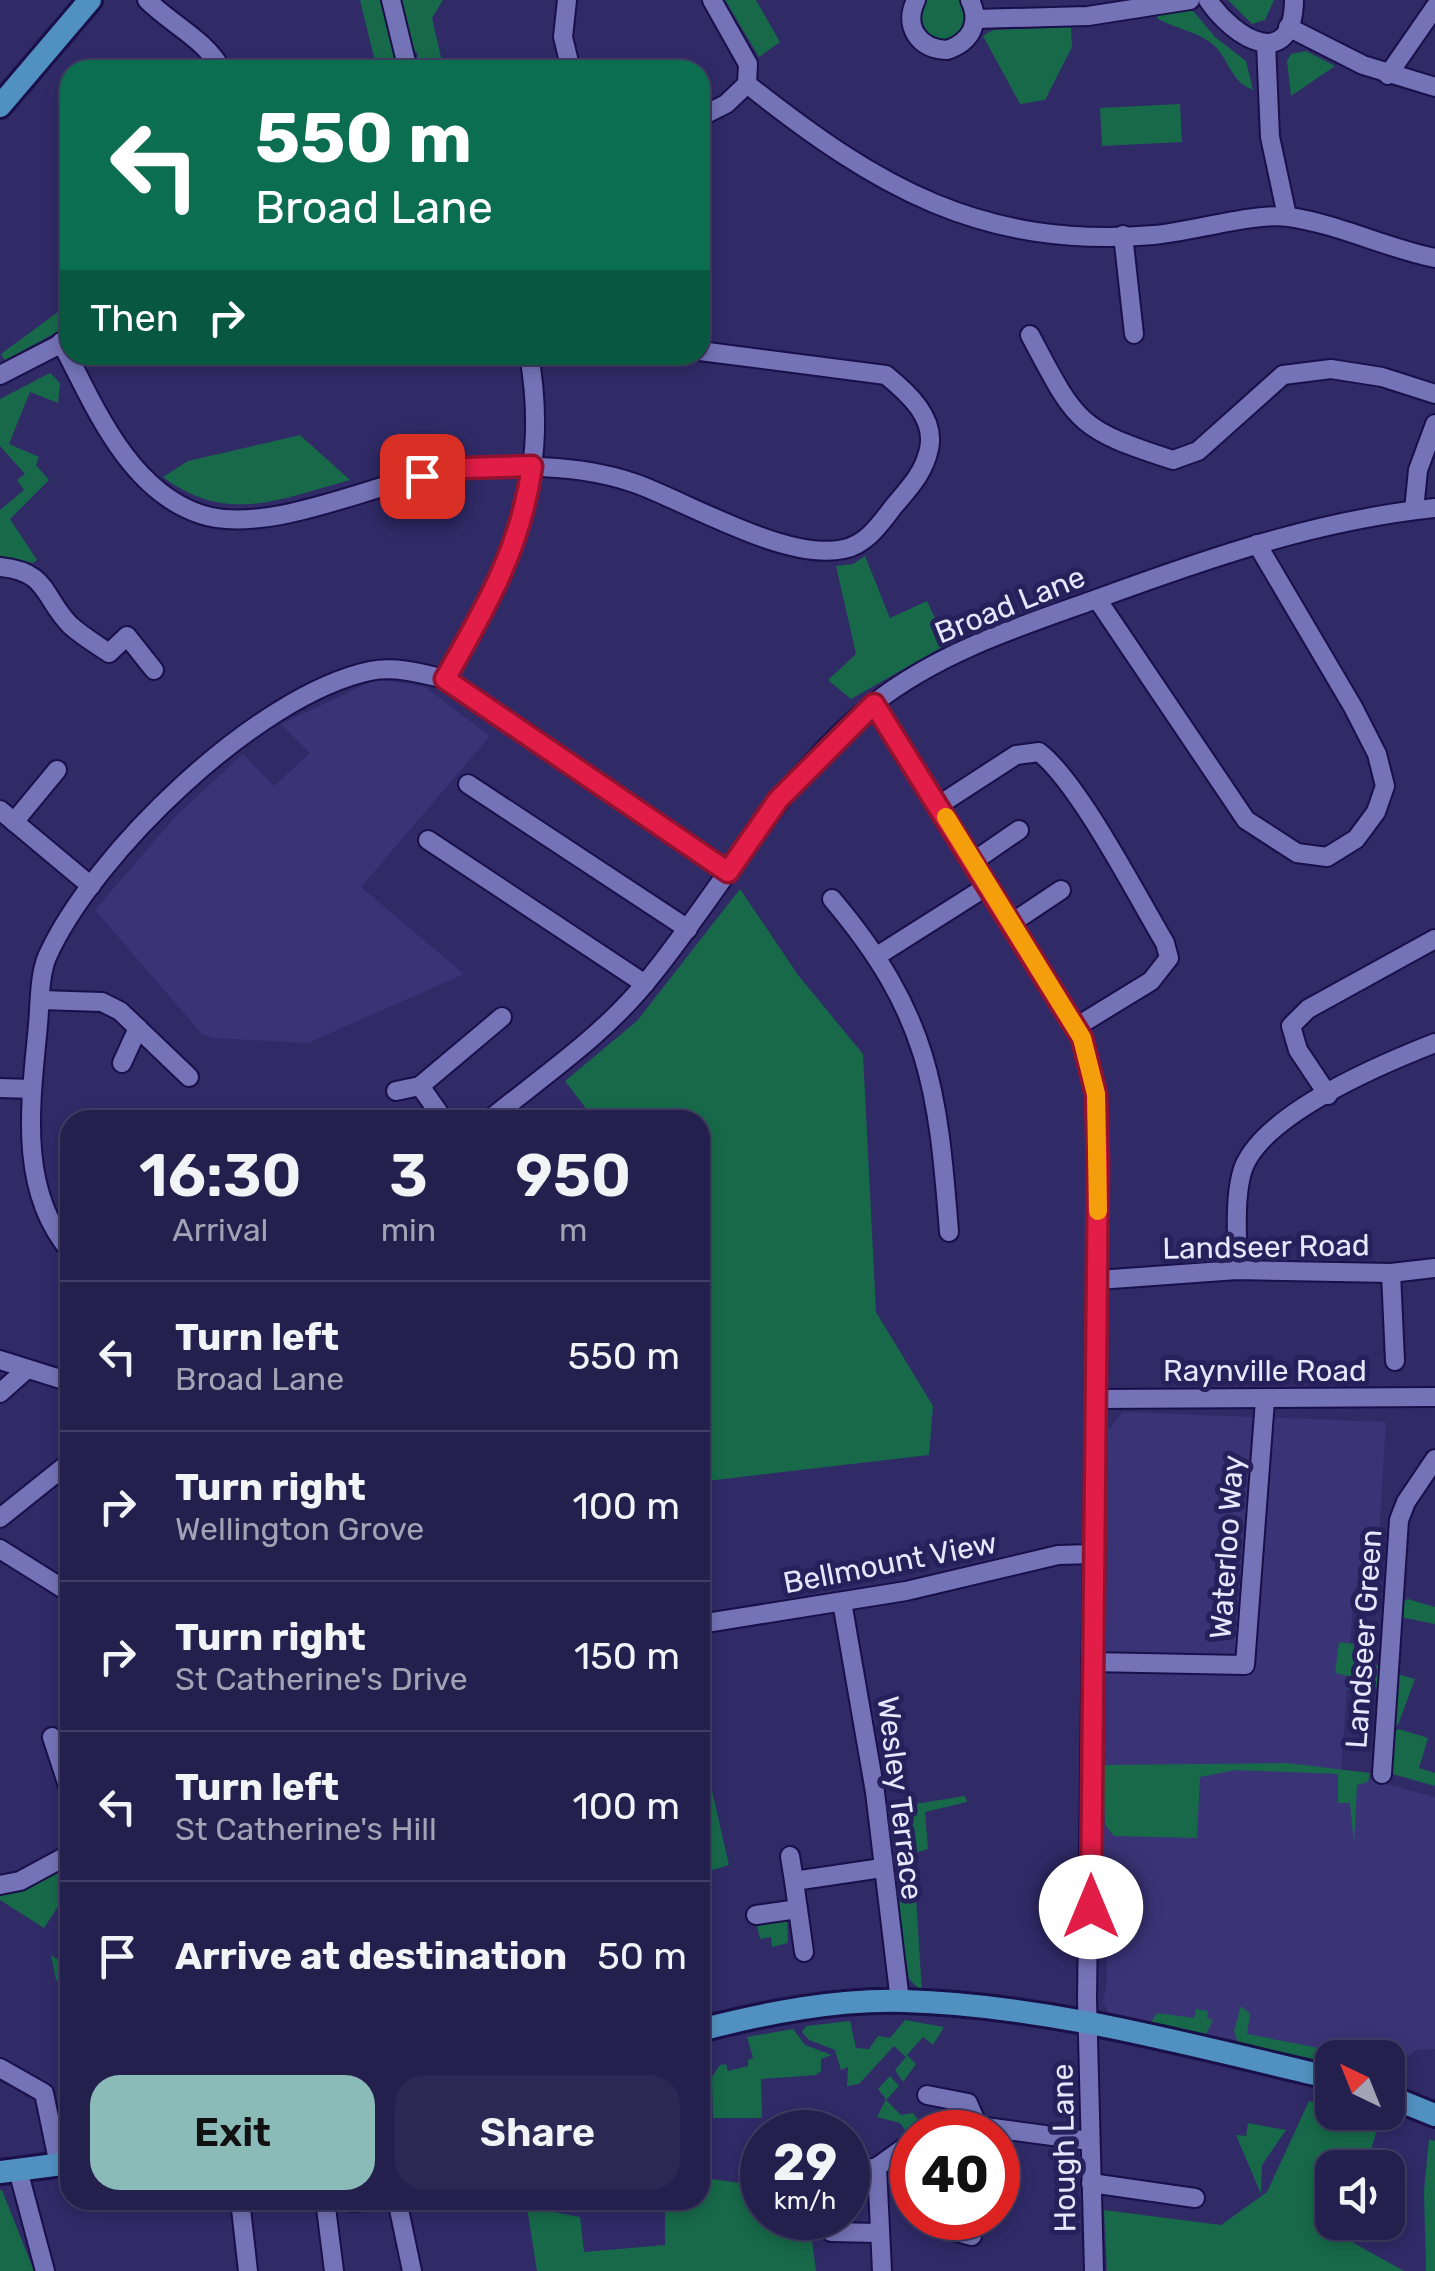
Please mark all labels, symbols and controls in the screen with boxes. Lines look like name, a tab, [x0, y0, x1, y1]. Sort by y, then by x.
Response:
text: 550 m	[255, 97, 472, 180]
icon: left	[90, 100, 220, 230]
text: Broad Lane	[255, 181, 493, 234]
icon: right	[199, 290, 254, 345]
text: Then	[90, 295, 179, 341]
pin	[380, 434, 465, 519]
icon: arrive	[395, 449, 450, 504]
street label: Broad Lane	[930, 559, 1090, 651]
text: 16:30	[139, 1140, 302, 1211]
text: 3	[389, 1140, 428, 1211]
text: 950	[515, 1140, 631, 1211]
text: Arrival	[172, 1211, 268, 1249]
text: min	[381, 1211, 436, 1249]
text: m	[559, 1211, 587, 1249]
street label: Landseer Road	[1162, 1227, 1370, 1267]
text: Turn left	[175, 1314, 339, 1360]
icon: left	[90, 1329, 145, 1384]
text: 550 m	[568, 1333, 680, 1379]
street label: Raynville Road	[1163, 1353, 1367, 1389]
text: Broad Lane	[175, 1360, 344, 1398]
street label: Waterloo Way	[1203, 1454, 1251, 1640]
text: Turn right	[175, 1464, 366, 1510]
icon: right	[90, 1479, 145, 1534]
text: 100 m	[572, 1483, 680, 1529]
text: Wellington Grove	[175, 1510, 424, 1548]
street label: Bellmount View	[780, 1525, 1000, 1601]
street label: Landseer Green	[1338, 1528, 1390, 1750]
text: Turn right	[175, 1614, 366, 1660]
icon: right	[90, 1629, 145, 1684]
text: 150 m	[574, 1633, 680, 1679]
text: St Catherine's Drive	[175, 1660, 468, 1698]
street label: Wesley Terrace	[870, 1694, 930, 1902]
text: Turn left	[175, 1764, 339, 1810]
icon: left	[90, 1779, 145, 1834]
text: 100 m	[572, 1783, 680, 1829]
text: St Catherine's Hill	[175, 1810, 437, 1848]
position arrow	[1039, 1855, 1143, 1959]
icon: arrive	[90, 1929, 145, 1984]
text: Arrive at destination	[175, 1933, 567, 1979]
text: 50 m	[597, 1933, 687, 1979]
north arrow	[1315, 2040, 1405, 2130]
map controls	[1315, 2040, 1405, 2240]
street label: Hough Lane	[1045, 2063, 1083, 2233]
button: Exit	[90, 2075, 375, 2190]
button: Share	[395, 2075, 680, 2190]
speed limit sign: 40	[890, 2110, 1020, 2240]
text: 29	[773, 2133, 837, 2193]
button: sound	[1315, 2150, 1405, 2240]
text: km/h	[774, 2186, 836, 2215]

